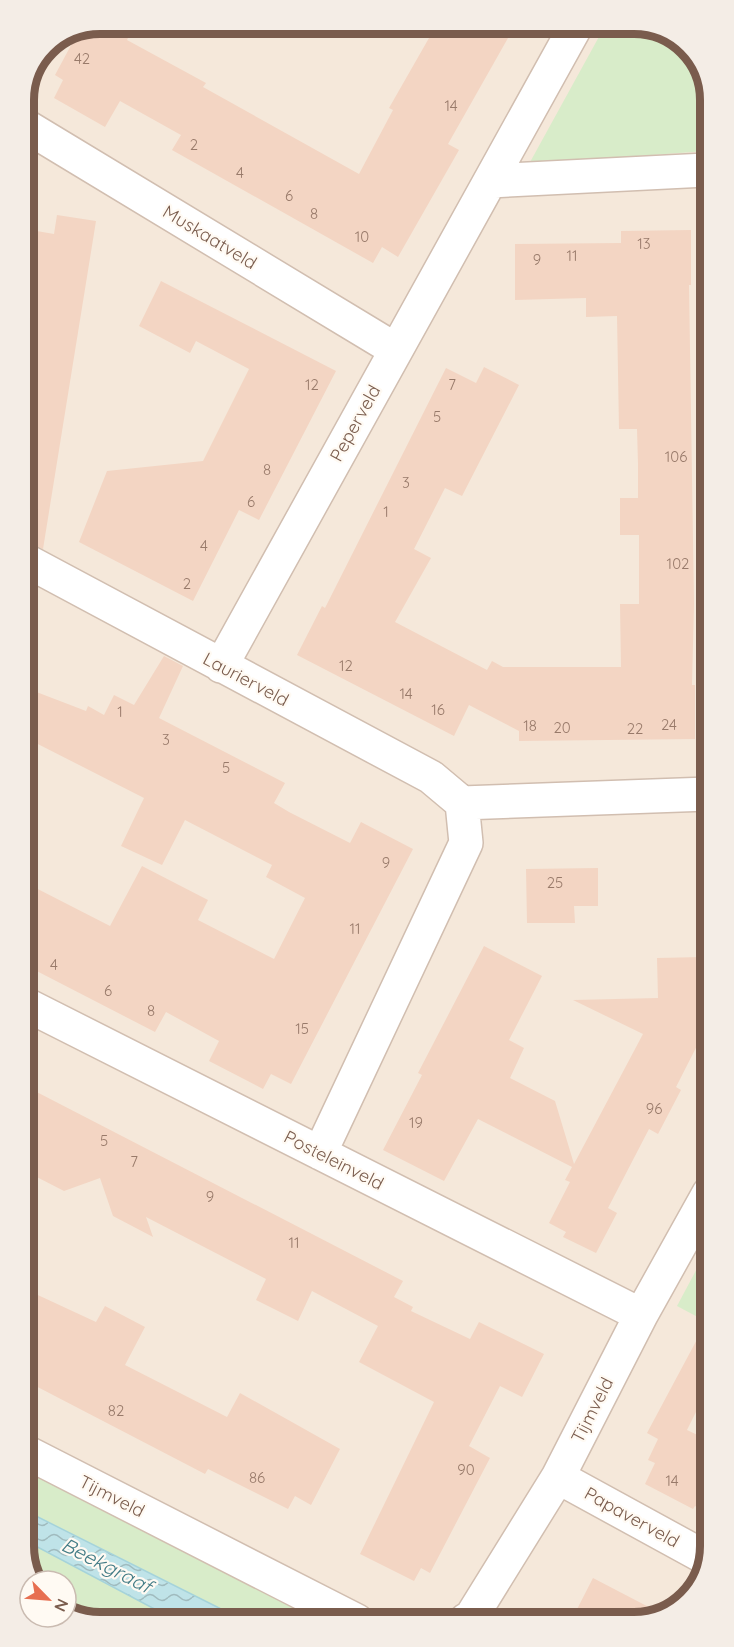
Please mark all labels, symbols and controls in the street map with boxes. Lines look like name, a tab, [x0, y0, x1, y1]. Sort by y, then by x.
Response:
house number: 42	[74, 49, 90, 68]
house number: 14	[444, 96, 458, 115]
house number: 2	[190, 135, 198, 154]
house number: 4	[236, 163, 244, 182]
house number: 6	[285, 186, 293, 205]
street label: Muskaatveld	[159, 200, 261, 274]
house number: 8	[310, 204, 318, 223]
house number: 10	[355, 227, 369, 246]
house number: 13	[637, 234, 651, 253]
house number: 11	[566, 246, 578, 265]
house number: 9	[533, 250, 541, 269]
house number: 12	[305, 375, 319, 394]
house number: 7	[448, 375, 456, 394]
street label: Peperveld	[325, 381, 385, 465]
house number: 5	[433, 407, 441, 426]
house number: 106	[665, 447, 687, 466]
house number: 8	[263, 460, 271, 479]
house number: 3	[402, 473, 410, 492]
house number: 6	[247, 492, 255, 511]
house number: 1	[383, 502, 389, 521]
house number: 4	[200, 536, 208, 555]
house number: 102	[667, 554, 689, 573]
house number: 2	[183, 574, 191, 593]
street label: Laurierveld	[199, 647, 293, 711]
house number: 12	[339, 656, 353, 675]
house number: 14	[399, 684, 413, 703]
house number: 16	[431, 700, 445, 719]
house number: 1	[117, 702, 123, 721]
house number: 24	[661, 715, 677, 734]
house number: 18	[523, 716, 537, 735]
house number: 20	[553, 718, 571, 737]
house number: 22	[627, 719, 643, 738]
house number: 3	[162, 730, 170, 749]
house number: 5	[222, 758, 230, 777]
house number: 9	[382, 853, 390, 872]
house number: 25	[547, 873, 563, 892]
house number: 11	[349, 919, 361, 938]
house number: 4	[50, 955, 58, 974]
house number: 6	[104, 981, 112, 1000]
house number: 8	[147, 1001, 155, 1020]
house number: 15	[295, 1019, 309, 1038]
house number: 96	[646, 1099, 662, 1118]
house number: 19	[409, 1113, 423, 1132]
street label: Posteleinveld	[280, 1125, 388, 1195]
house number: 5	[100, 1131, 108, 1150]
house number: 7	[130, 1152, 138, 1171]
house number: 9	[206, 1187, 214, 1206]
house number: 11	[288, 1233, 300, 1252]
street label: Tijmveld	[566, 1373, 618, 1447]
house number: 82	[108, 1401, 124, 1420]
house number: 90	[457, 1460, 475, 1479]
house number: 86	[249, 1468, 265, 1487]
street label: Tijmveld	[75, 1470, 149, 1522]
house number: 14	[665, 1471, 679, 1490]
street label: Papaverveld	[580, 1481, 684, 1553]
water label: Beekgraaf	[58, 1532, 160, 1600]
north arrow	[18, 1569, 78, 1629]
text: N	[50, 1596, 73, 1615]

